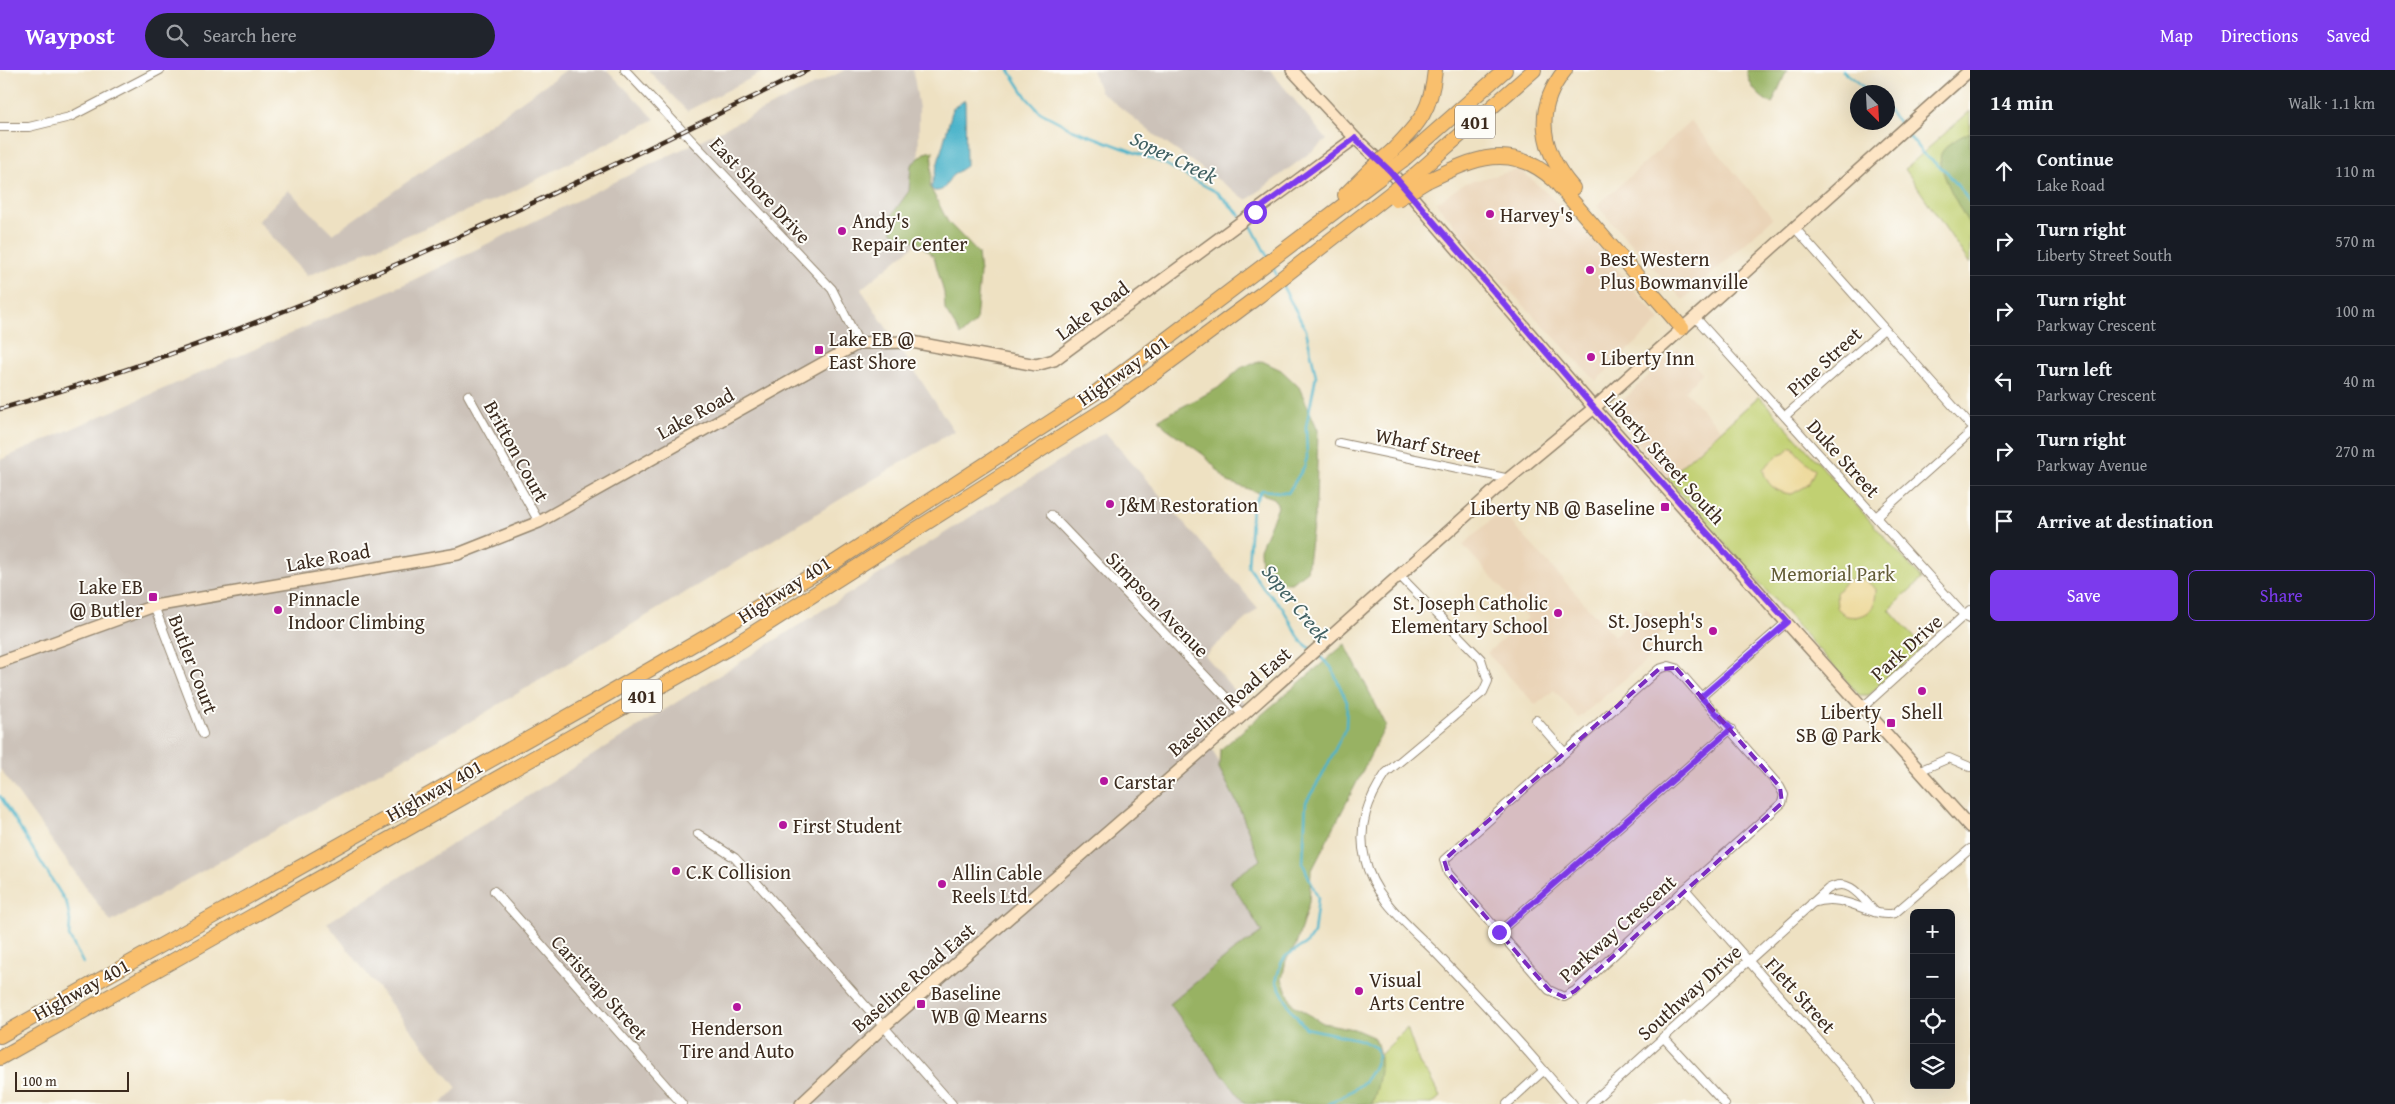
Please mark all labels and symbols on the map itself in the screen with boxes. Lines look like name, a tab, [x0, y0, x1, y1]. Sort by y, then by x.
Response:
north arrow	[1850, 85, 1895, 130]
road number: 401	[1455, 106, 1495, 138]
water label: Soper Creek	[1125, 123, 1223, 192]
street label: East Shore Drive	[704, 130, 818, 250]
place label: Harvey's	[1500, 200, 1573, 229]
route start	[1244, 201, 1267, 224]
place label: Andy's Repair Center	[852, 206, 968, 258]
marker: Harvey's	[1484, 208, 1496, 220]
marker: Andy's Repair Center	[836, 225, 848, 237]
place label: Best Western Plus Bowmanville	[1600, 244, 1748, 296]
marker: Best Western Plus Bowmanville	[1584, 264, 1596, 276]
street label: Lake Road	[1049, 273, 1135, 347]
street label: Pine Street	[1780, 319, 1868, 403]
place label: Lake EB @ East Shore	[829, 324, 917, 376]
street label: Highway 401	[1071, 328, 1175, 412]
place label: Liberty Inn	[1601, 343, 1694, 372]
marker: Lake EB @ East Shore	[813, 344, 825, 356]
marker: Liberty Inn	[1585, 351, 1597, 363]
street label: Lake Road	[651, 380, 739, 446]
street label: Liberty Street South	[1598, 386, 1732, 530]
street label: Britton Court	[477, 395, 557, 507]
street label: Duke Street	[1801, 412, 1887, 504]
street label: Wharf Street	[1372, 420, 1484, 470]
place label: J&M Restoration	[1117, 490, 1258, 519]
place label: Liberty NB @ Baseline	[1470, 493, 1655, 522]
marker: J&M Restoration	[1104, 498, 1116, 510]
marker: Liberty NB @ Baseline	[1659, 501, 1671, 513]
street label: Lake Road	[284, 535, 372, 579]
street label: Simpson Avenue	[1100, 544, 1216, 664]
street label: Highway 401	[731, 548, 837, 630]
water label: Soper Creek	[1255, 557, 1338, 649]
park label: Memorial Park	[1771, 559, 1896, 588]
place label: Lake EB @ Butler	[70, 572, 143, 624]
place label: Pinnacle Indoor Climbing	[288, 584, 425, 636]
place label: St. Joseph Catholic Elementary School	[1391, 588, 1548, 640]
marker: Lake EB @ Butler	[147, 591, 159, 603]
marker: Pinnacle Indoor Climbing	[272, 604, 284, 616]
place label: St. Joseph's Church	[1608, 606, 1703, 658]
marker: St. Joseph Catholic Elementary School	[1552, 607, 1564, 619]
street label: Park Drive	[1864, 607, 1948, 687]
street label: Butler Court	[162, 610, 226, 718]
marker: St. Joseph's Church	[1707, 625, 1719, 637]
street label: Baseline Road East	[1161, 639, 1297, 763]
road number: 401	[622, 680, 662, 712]
marker: Shell	[1916, 685, 1928, 697]
place label: Liberty SB @ Park	[1796, 697, 1882, 749]
place label: Shell	[1901, 697, 1943, 726]
marker: Liberty SB @ Park	[1885, 717, 1897, 729]
street label: Highway 401	[380, 751, 488, 829]
place label: Carstar	[1114, 767, 1175, 796]
marker: Carstar	[1098, 775, 1110, 787]
place label: First Student	[793, 811, 902, 840]
marker: First Student	[777, 819, 789, 831]
place label: C.K Collision	[686, 857, 791, 886]
place label: Allin Cable Reels Ltd.	[952, 858, 1042, 910]
marker: C.K Collision	[670, 865, 682, 877]
street label: Parkway Crescent	[1552, 867, 1682, 989]
marker: Allin Cable Reels Ltd.	[936, 878, 948, 890]
street label: Baseline Road East	[845, 915, 981, 1039]
route end	[1488, 921, 1511, 944]
street label: Caristrap Street	[545, 928, 655, 1046]
street label: Southway Drive	[1630, 937, 1748, 1047]
street label: Highway 401	[27, 950, 135, 1028]
street label: Flett Street	[1759, 950, 1843, 1040]
place label: Visual Arts Centre	[1369, 965, 1465, 1017]
place label: Baseline WB @ Mearns	[931, 978, 1047, 1030]
marker: Visual Arts Centre	[1353, 985, 1365, 997]
marker: Baseline WB @ Mearns	[915, 998, 927, 1010]
marker: Henderson Tire and Auto	[731, 1001, 743, 1013]
place label: Henderson Tire and Auto	[680, 1013, 794, 1065]
scale bar	[15, 1069, 129, 1092]

